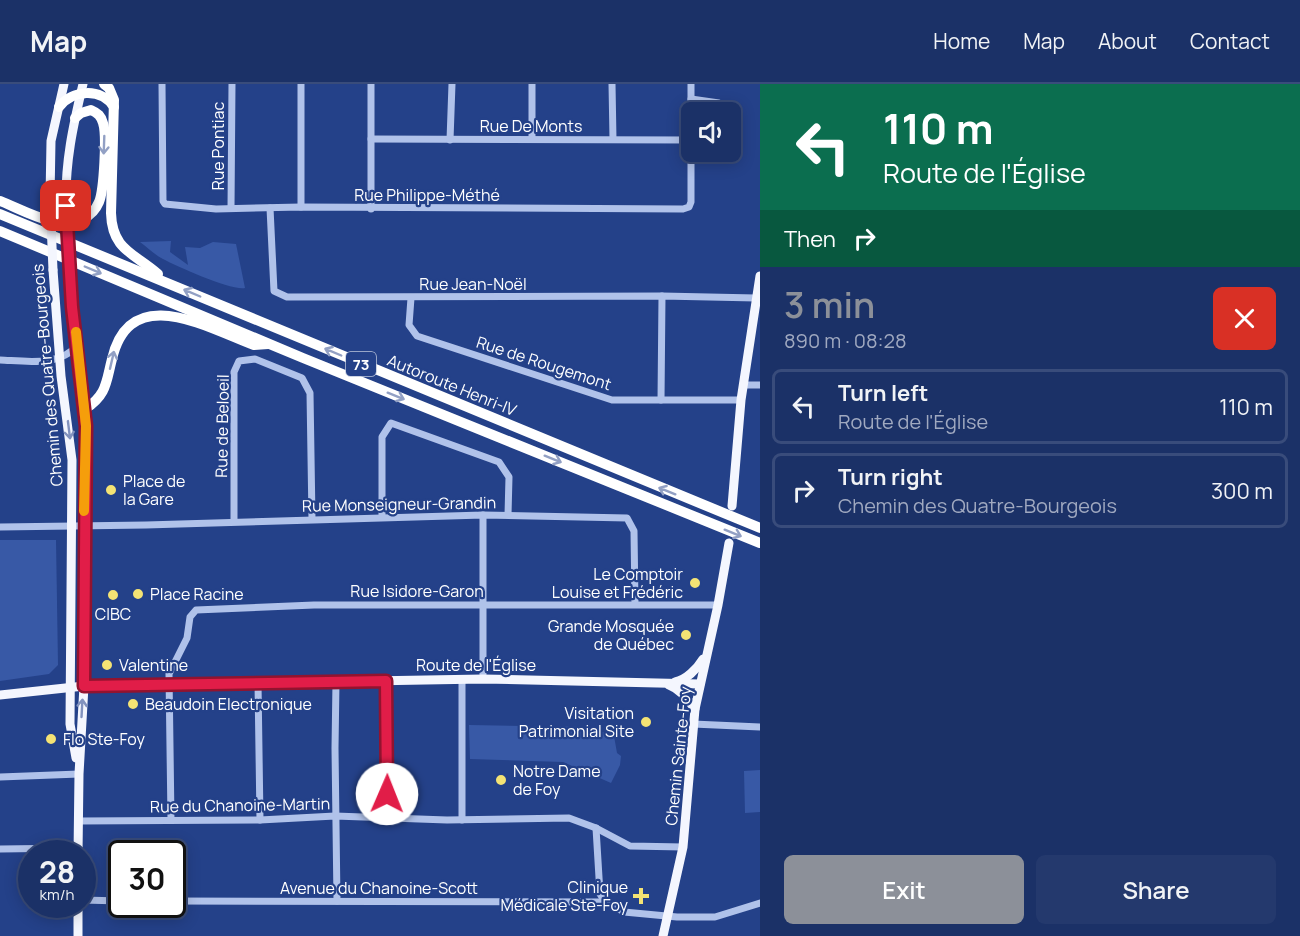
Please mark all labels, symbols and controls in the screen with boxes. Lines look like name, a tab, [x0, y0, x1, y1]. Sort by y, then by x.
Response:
text: Map	[30, 22, 87, 60]
text: Home	[933, 27, 990, 55]
text: Map	[1023, 27, 1065, 55]
text: About	[1098, 27, 1157, 55]
text: Contact	[1190, 27, 1270, 55]
text: 110 m	[883, 99, 994, 157]
street label: Rue Pontiac	[207, 102, 229, 190]
map controls	[681, 102, 741, 162]
button: sound	[681, 102, 741, 162]
icon: left	[784, 108, 862, 186]
street label: Rue De Monts	[480, 115, 582, 137]
one-way arrow	[98, 134, 110, 154]
text: Route de l'Église	[883, 154, 1086, 191]
pin	[40, 180, 91, 231]
street label: Rue Philippe-Méthé	[354, 184, 500, 206]
icon: arrive	[49, 189, 82, 222]
icon: right	[848, 222, 881, 255]
text: Then	[784, 224, 836, 254]
street label: Chemin des Quatre-Bourgeois	[26, 263, 68, 487]
one-way arrow	[83, 265, 101, 276]
street label: Rue Jean-Noël	[419, 273, 527, 295]
text: 3 min	[784, 280, 875, 329]
one-way arrow	[184, 287, 202, 298]
button: close	[1213, 287, 1276, 350]
text: 890 m · 08:28	[784, 327, 907, 354]
street label: Rue de Rougemont	[474, 331, 614, 395]
one-way arrow	[325, 346, 343, 357]
street label: Autoroute Henri-IV	[384, 349, 520, 421]
one-way arrow	[107, 351, 118, 371]
road number: 73	[346, 352, 376, 376]
street label: Rue de Beloeil	[210, 374, 234, 478]
text: Turn left	[838, 378, 928, 408]
icon: left	[787, 390, 820, 423]
one-way arrow	[386, 391, 405, 402]
text: 110 m	[1219, 392, 1273, 422]
text: Route de l'Église	[838, 408, 988, 435]
one-way arrow	[64, 420, 75, 439]
one-way arrow	[543, 454, 562, 465]
text: Turn right	[838, 462, 943, 492]
place label: Place de la Gare	[123, 470, 185, 510]
icon: right	[787, 474, 820, 507]
text: 300 m	[1211, 476, 1273, 506]
marker: Place de la Gare	[104, 483, 118, 497]
one-way arrow	[658, 485, 677, 496]
street label: Rue Monseigneur-Grandin	[302, 491, 496, 517]
text: Chemin des Quatre-Bourgeois	[838, 492, 1117, 519]
one-way arrow	[724, 528, 742, 539]
place label: Le Comptoir Louise et Frédéric	[552, 563, 683, 603]
marker: Le Comptoir Louise et Frédéric	[688, 576, 702, 590]
street label: Rue Isidore-Garon	[350, 580, 484, 602]
place label: Place Racine	[150, 583, 244, 605]
marker: Place Racine	[131, 587, 145, 601]
marker: CIBC	[106, 588, 120, 602]
place label: CIBC	[95, 603, 131, 625]
place label: Grande Mosquée de Québec	[548, 615, 674, 655]
marker: Grande Mosquée de Québec	[679, 628, 693, 642]
place label: Valentine	[119, 654, 188, 676]
street label: Route de l'Église	[416, 654, 536, 676]
marker: Valentine	[100, 658, 114, 672]
street label: Chemin Sainte-Foy	[660, 685, 696, 827]
place label: Beaudoin Electronique	[145, 693, 312, 715]
marker: Beaudoin Electronique	[126, 697, 140, 711]
one-way arrow	[77, 699, 88, 718]
place label: Visitation Patrimonial Site	[519, 702, 634, 742]
marker: Visitation Patrimonial Site	[639, 715, 653, 729]
place label: Flo Ste-Foy	[63, 728, 145, 750]
marker: Flo Ste-Foy	[44, 732, 58, 746]
place label: Notre Dame de Foy	[513, 760, 600, 800]
position arrow	[355, 762, 419, 826]
marker: Notre Dame de Foy	[494, 773, 508, 787]
street label: Rue du Chanoine-Martin	[150, 792, 330, 818]
speed limit sign: 30	[108, 840, 186, 918]
text: 28	[39, 851, 75, 892]
button: Exit	[784, 855, 1024, 924]
button: Share	[1036, 855, 1276, 924]
place label: Clinique Médicale Ste-Foy	[501, 876, 629, 916]
street label: Avenue du Chanoine-Scott	[280, 877, 478, 899]
text: km/h	[40, 884, 74, 905]
marker: Clinique Médicale Ste-Foy	[632, 887, 650, 905]

